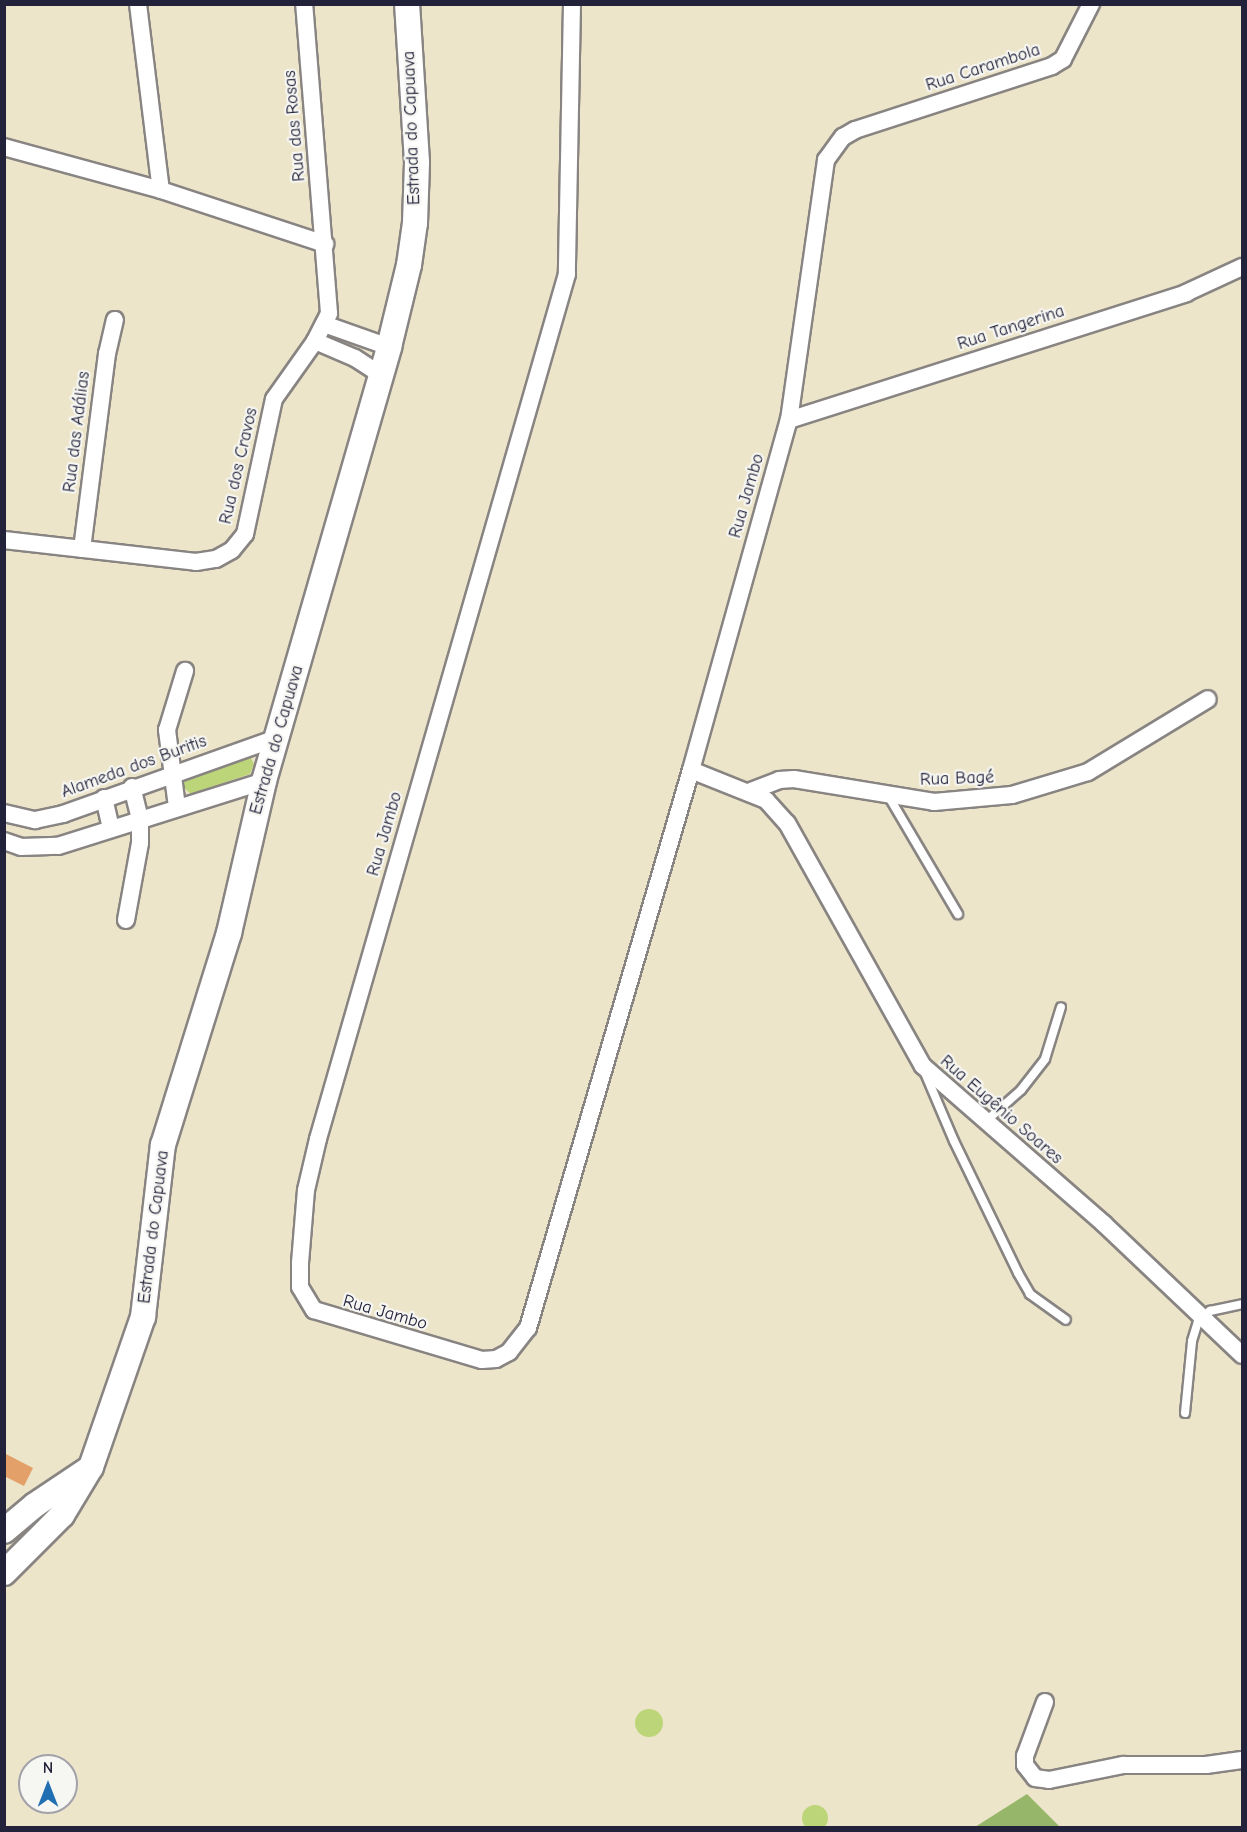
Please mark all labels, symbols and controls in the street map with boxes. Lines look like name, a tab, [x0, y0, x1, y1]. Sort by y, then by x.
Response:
street label: Rua Carambola	[923, 39, 1043, 97]
street label: Estrada do Capuava	[399, 51, 425, 205]
street label: Rua das Rosas	[279, 69, 311, 183]
street label: Rua Tangerina	[955, 301, 1067, 355]
street label: Rua das Adálias	[59, 370, 95, 494]
street label: Rua dos Cravos	[215, 406, 263, 526]
street label: Rua Jambo	[725, 451, 769, 541]
street label: Estrada do Capuava	[245, 663, 309, 817]
street label: Alameda dos Buritis	[58, 731, 210, 803]
street label: Rua Bagé	[920, 767, 994, 791]
street label: Rua Jambo	[363, 789, 407, 879]
street label: Rua Eugênio Soares	[935, 1051, 1067, 1169]
street label: Estrada do Capuava	[134, 1149, 174, 1305]
street label: Rua Jambo	[340, 1291, 430, 1335]
north arrow	[18, 1754, 78, 1814]
text: N	[43, 1759, 53, 1777]

